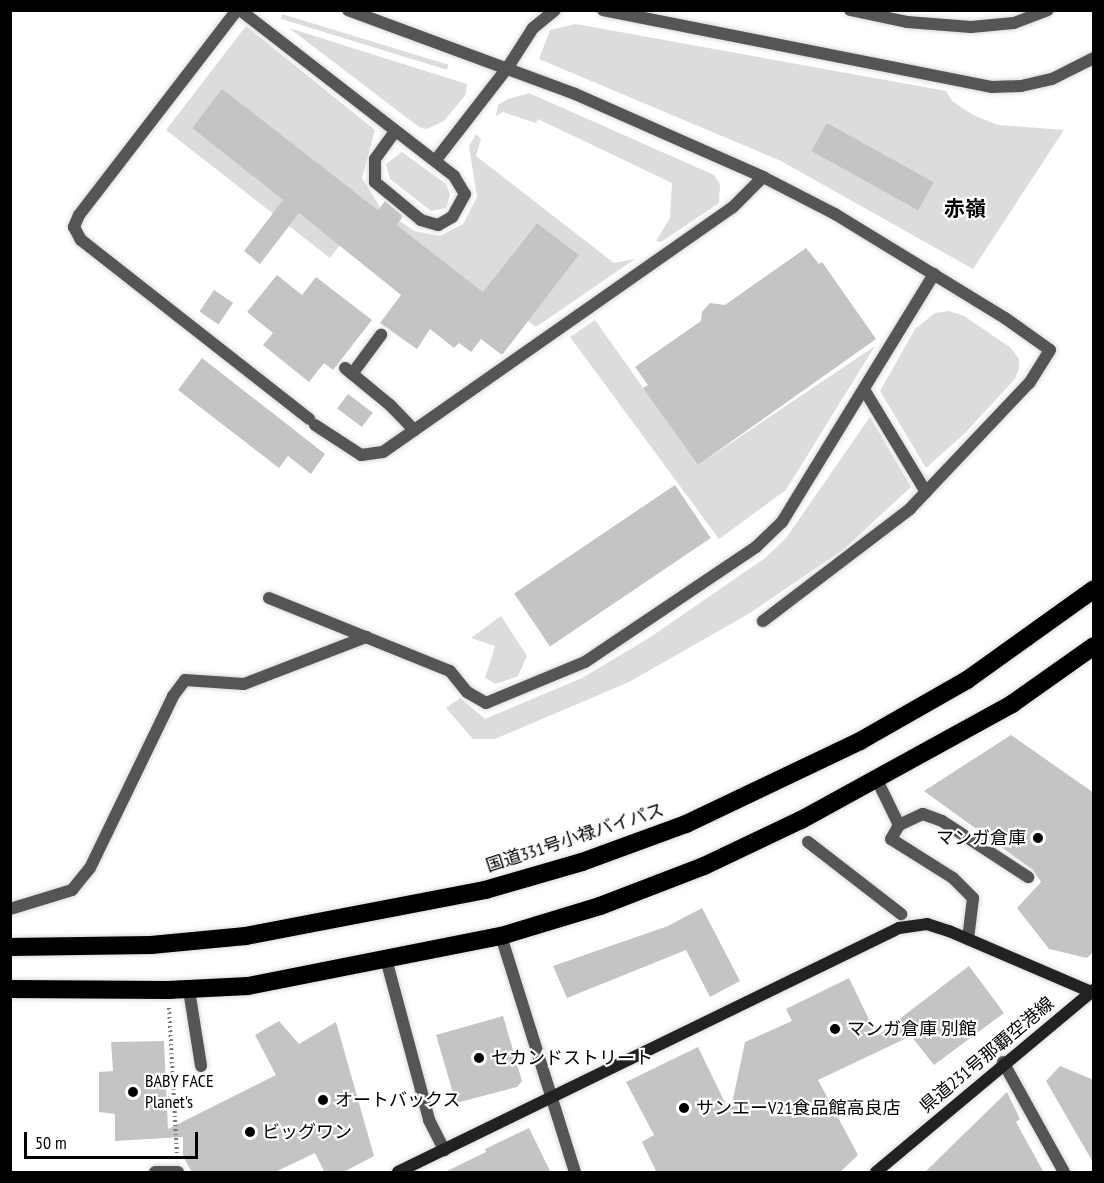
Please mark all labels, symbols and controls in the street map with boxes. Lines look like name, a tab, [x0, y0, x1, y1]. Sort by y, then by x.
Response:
district label: 赤嶺	[944, 196, 986, 222]
street label: 国道331号小禄バイパス	[483, 799, 667, 877]
place label: マンガ倉庫	[936, 827, 1026, 849]
marker: マンガ倉庫	[1031, 831, 1045, 845]
street label: 県道231号那覇空港線	[916, 993, 1058, 1117]
place label: マンガ倉庫 別館	[847, 1018, 977, 1040]
marker: マンガ倉庫 別館	[828, 1022, 842, 1036]
place label: セカンドストリート	[491, 1047, 653, 1069]
marker: セカンドストリート	[472, 1051, 486, 1065]
place label: BABY FACE Planet's	[145, 1071, 214, 1114]
marker: BABY FACE Planet's	[126, 1085, 140, 1099]
place label: オートバックス	[335, 1089, 461, 1111]
marker: オートバックス	[316, 1093, 330, 1107]
place label: サンエーV21食品館高良店	[696, 1097, 901, 1119]
marker: サンエーV21食品館高良店	[677, 1101, 691, 1115]
scale bar	[27, 1120, 201, 1158]
place label: ビッグワン	[262, 1121, 352, 1143]
marker: ビッグワン	[243, 1125, 257, 1139]
text: 50 m	[35, 1131, 67, 1154]

